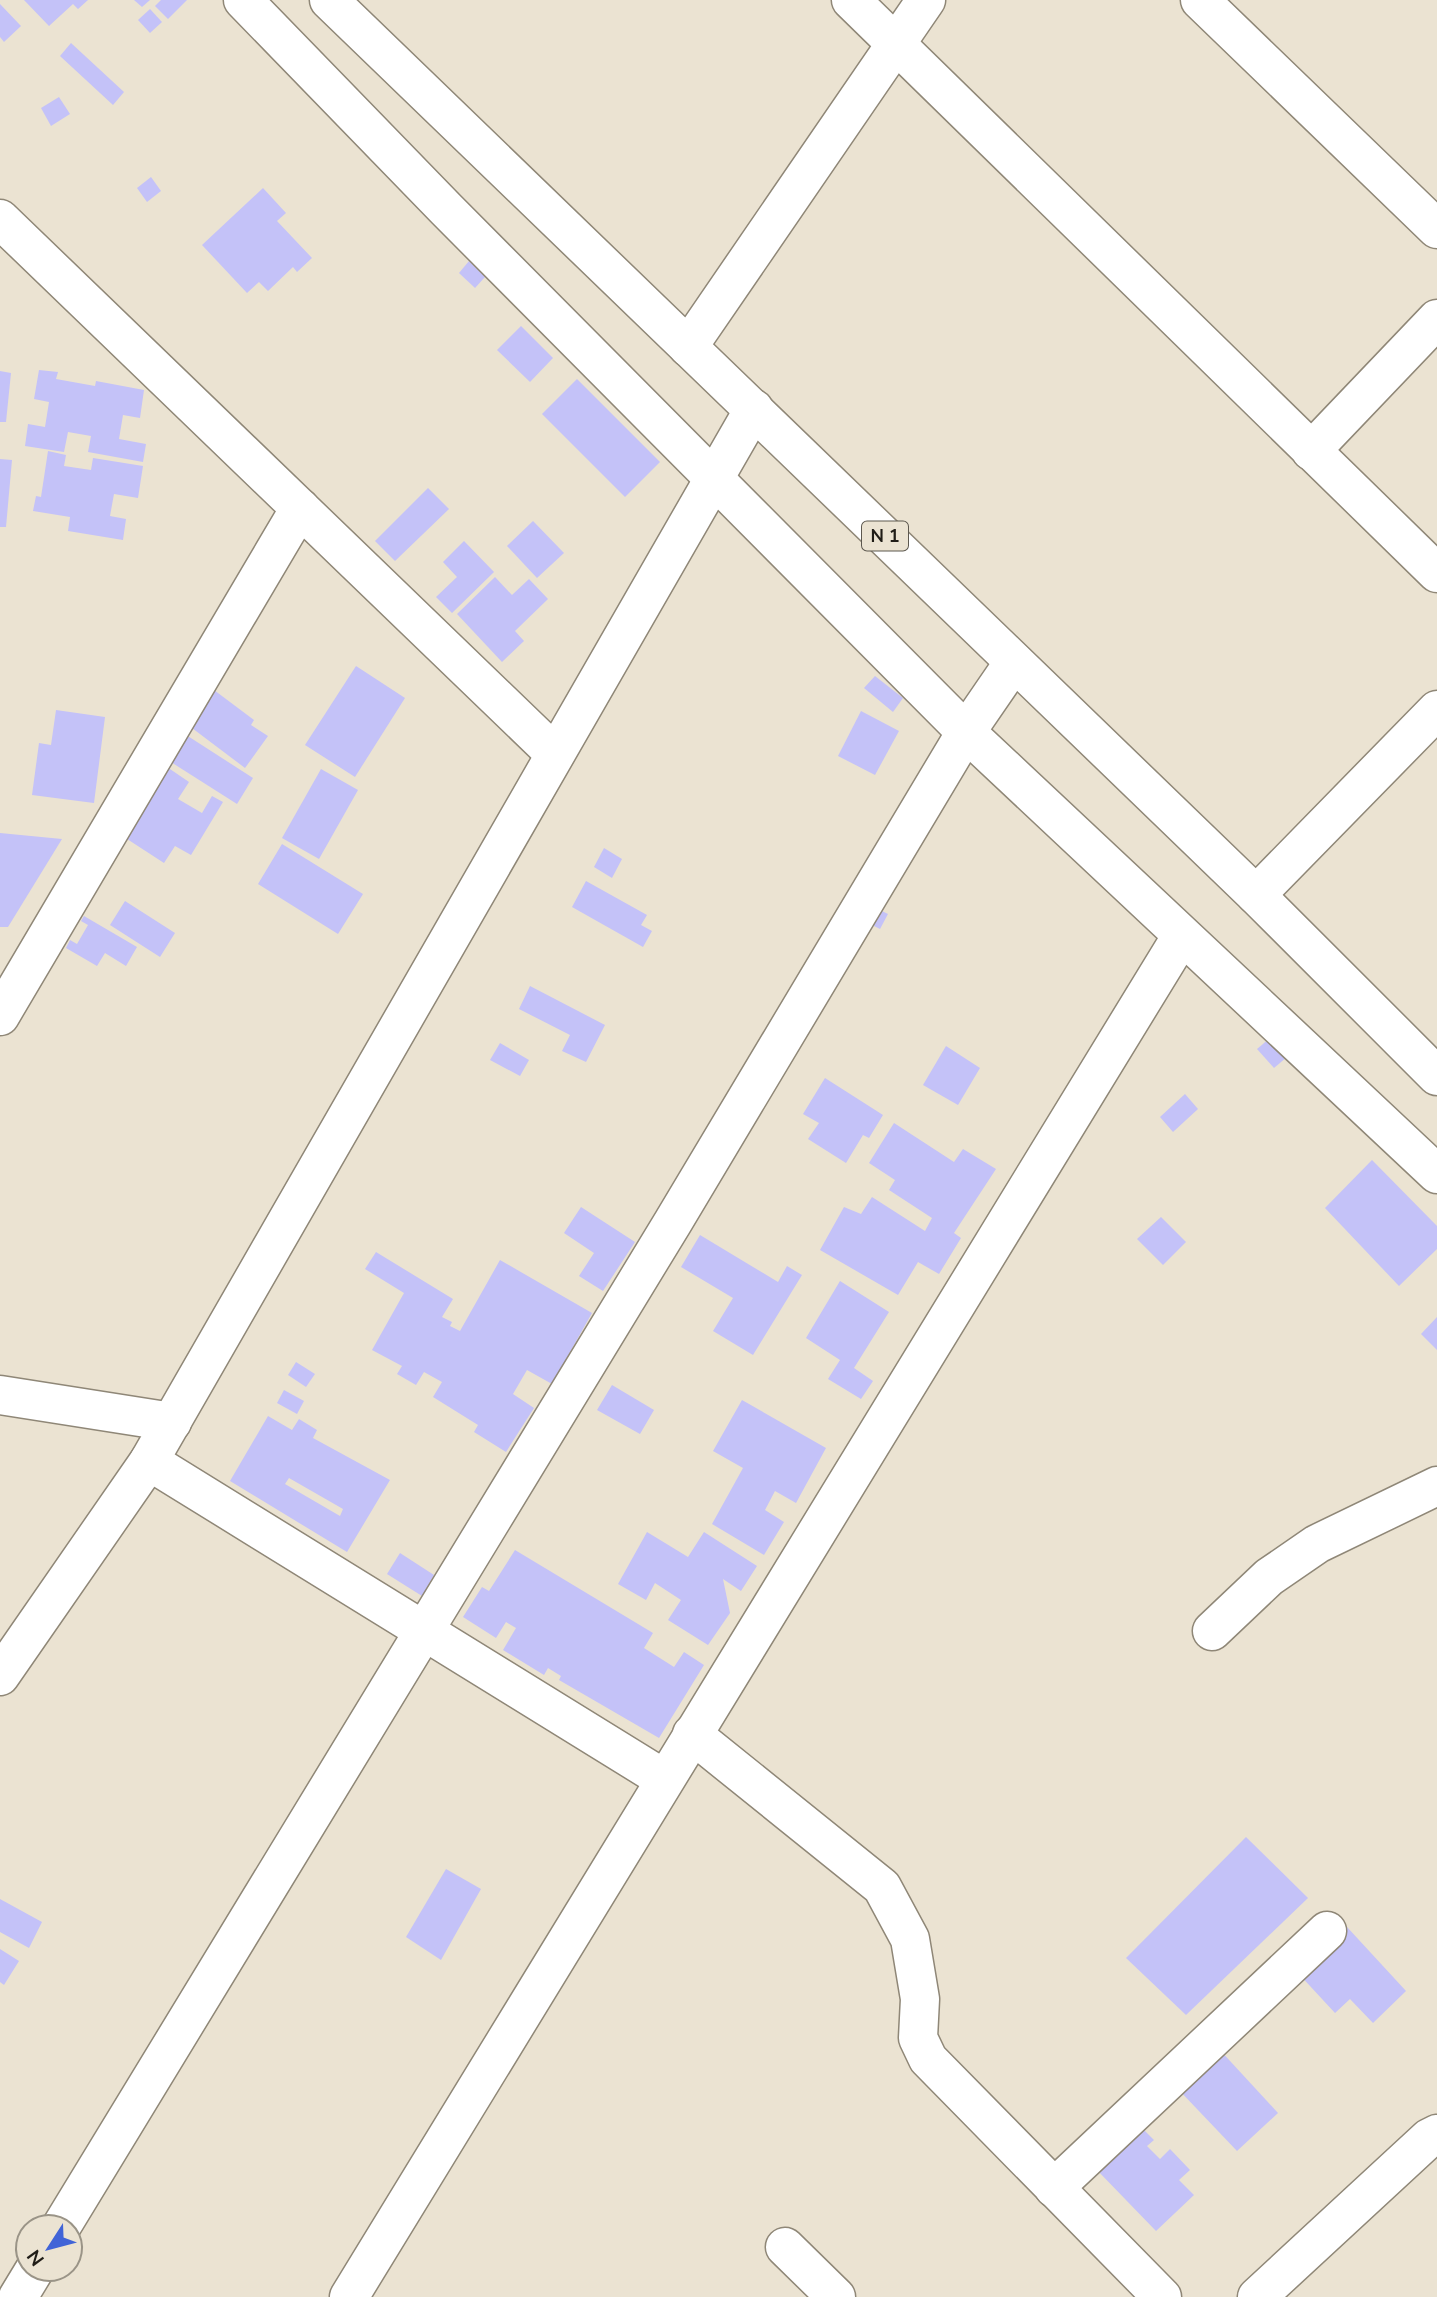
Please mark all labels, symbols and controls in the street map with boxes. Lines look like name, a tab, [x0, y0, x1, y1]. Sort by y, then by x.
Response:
road number: N 1	[862, 522, 908, 550]
north arrow	[14, 2213, 84, 2283]
text: N	[21, 2244, 51, 2271]

